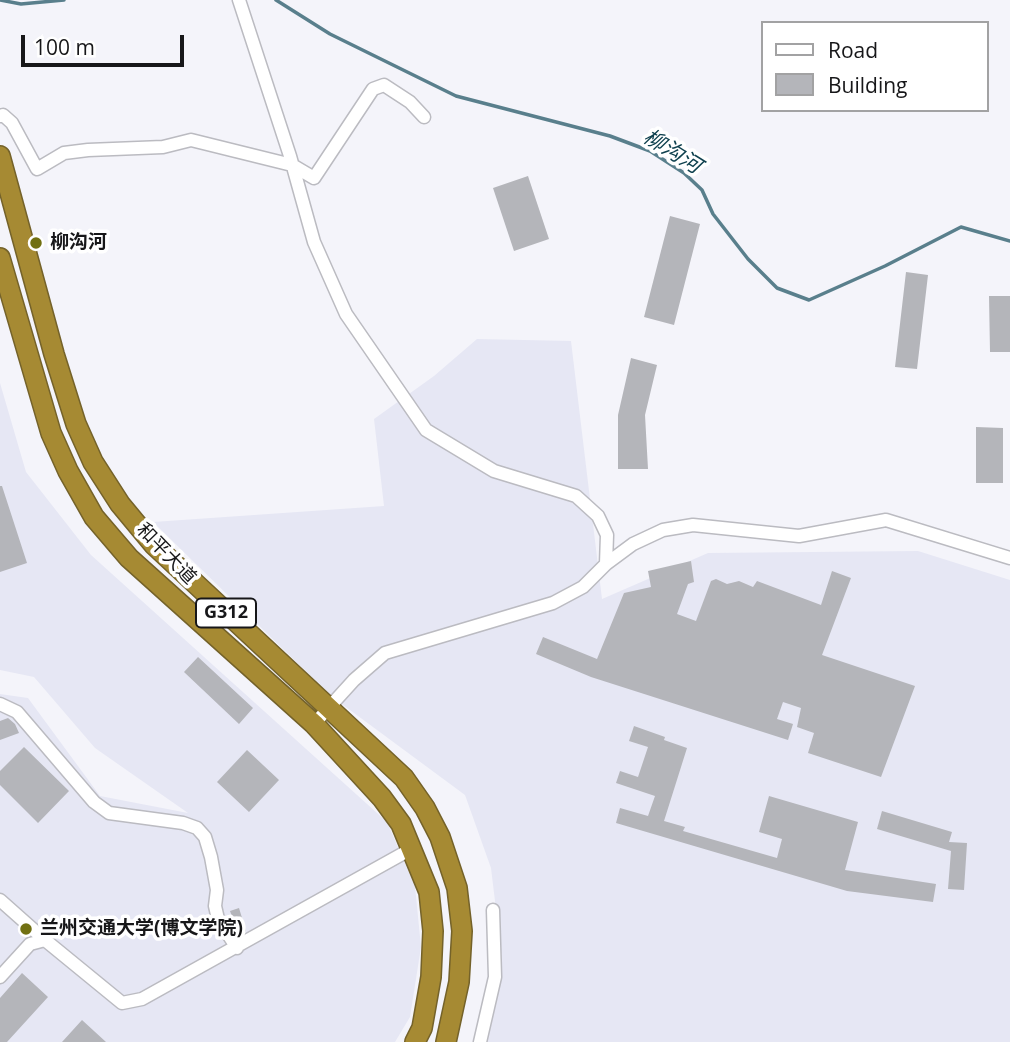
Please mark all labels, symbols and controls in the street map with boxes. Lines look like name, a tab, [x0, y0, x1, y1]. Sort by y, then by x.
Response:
scale bar	[24, 21, 187, 65]
legend	[762, 21, 989, 112]
text: 100 m	[34, 33, 95, 61]
text: Road	[828, 36, 878, 64]
text: Building	[828, 71, 907, 99]
water label: 柳沟河	[639, 125, 705, 179]
place label: 柳沟河	[50, 232, 107, 254]
marker: 柳沟河	[28, 235, 44, 251]
street label: 和平大道	[131, 519, 201, 589]
road number: G312	[196, 598, 256, 628]
place label: 兰州交通大学(博文学院)	[40, 918, 243, 940]
marker: 兰州交通大学(博文学院)	[18, 921, 34, 937]

